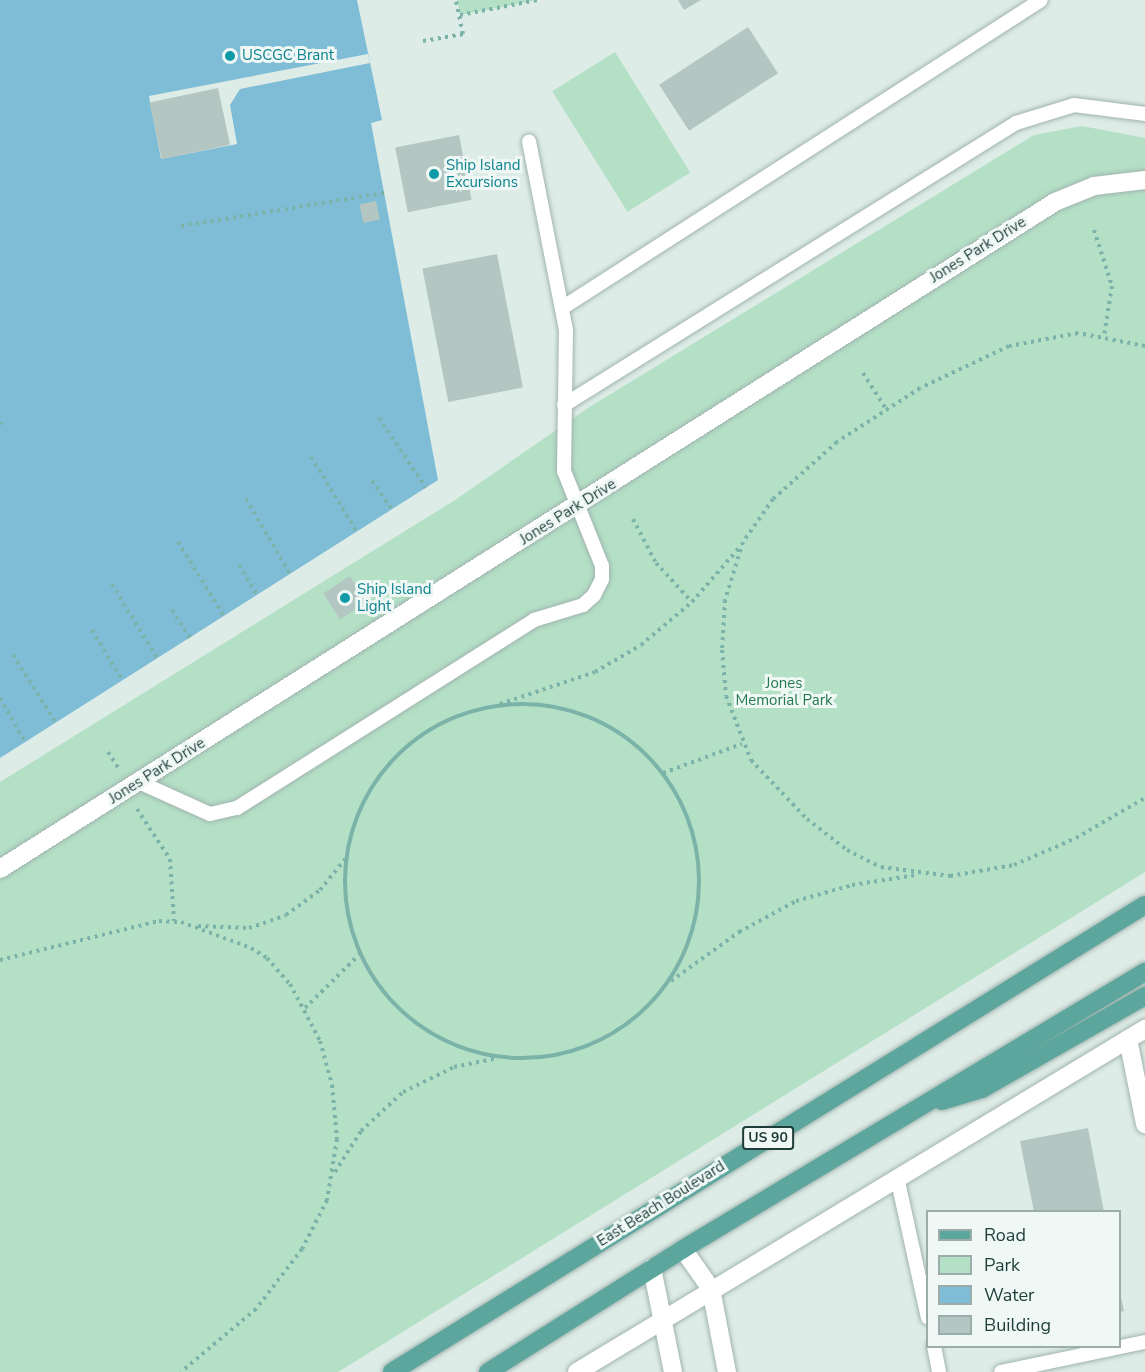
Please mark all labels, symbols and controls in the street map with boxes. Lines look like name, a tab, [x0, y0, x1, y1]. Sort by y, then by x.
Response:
place label: USCGC Brant	[242, 47, 334, 65]
marker: USCGC Brant	[223, 49, 237, 63]
place label: Ship Island Excursions	[446, 156, 521, 191]
marker: Ship Island Excursions	[427, 167, 441, 181]
street label: Jones Park Drive	[927, 213, 1029, 287]
street label: Jones Park Drive	[517, 475, 619, 549]
place label: Ship Island Light	[357, 580, 432, 615]
marker: Ship Island Light	[338, 591, 352, 605]
park label: Jones Memorial Park	[735, 674, 833, 709]
street label: Jones Park Drive	[106, 734, 208, 808]
road number: US 90	[741, 1127, 795, 1149]
street label: East Beach Boulevard	[594, 1157, 728, 1251]
legend	[926, 1210, 1121, 1348]
text: Road	[984, 1223, 1026, 1247]
text: Park	[984, 1253, 1020, 1277]
text: Water	[984, 1283, 1035, 1307]
text: Building	[984, 1313, 1051, 1337]

